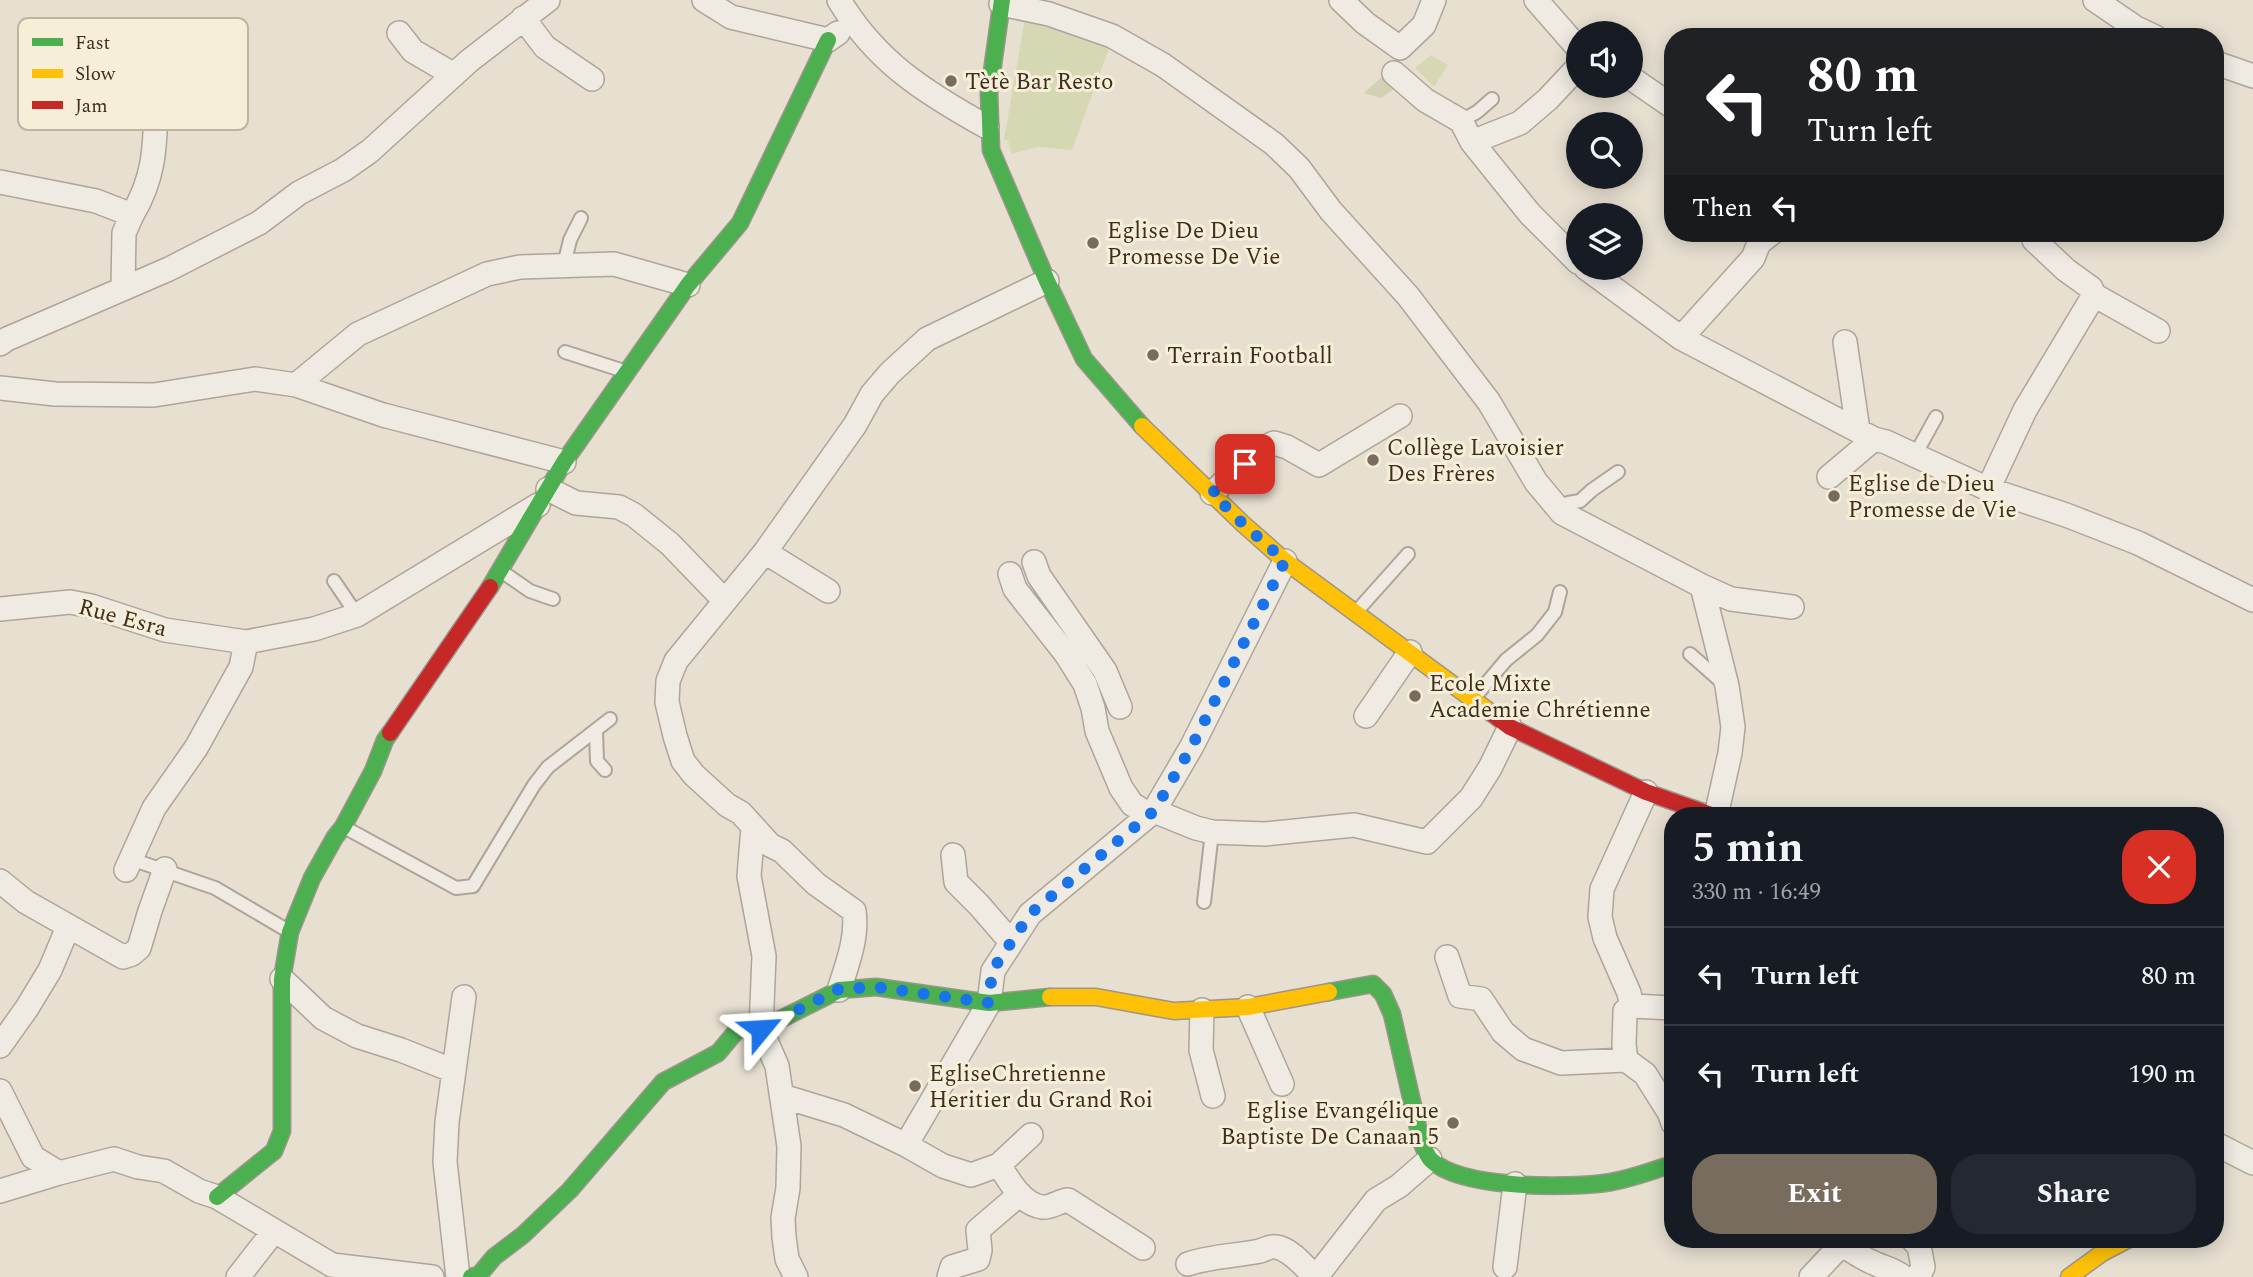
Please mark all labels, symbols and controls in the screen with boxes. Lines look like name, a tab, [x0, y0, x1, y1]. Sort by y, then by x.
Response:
legend	[18, 18, 248, 130]
map controls	[1566, 21, 1643, 280]
button: sound	[1566, 21, 1643, 98]
text: Fast	[75, 29, 111, 58]
text: 80 m	[1807, 39, 1918, 114]
icon: left	[1692, 56, 1783, 147]
text: Slow	[75, 60, 116, 89]
place label: Tètè Bar Resto	[965, 65, 1113, 100]
marker: Tètè Bar Resto	[943, 73, 959, 89]
text: Jam	[75, 92, 107, 121]
text: Turn left	[1807, 107, 1933, 156]
button: search	[1566, 112, 1643, 189]
text: Then	[1692, 188, 1752, 228]
icon: left	[1766, 189, 1804, 227]
button: layers	[1566, 203, 1643, 280]
place label: Eglise De Dieu Promesse De Vie	[1107, 214, 1281, 275]
marker: Eglise De Dieu Promesse De Vie	[1085, 235, 1101, 251]
place label: Terrain Football	[1167, 339, 1333, 374]
marker: Terrain Football	[1145, 347, 1161, 363]
place label: Collège Lavoisier Des Frères	[1387, 431, 1564, 492]
pin	[1215, 434, 1275, 494]
icon: arrive	[1226, 445, 1264, 483]
marker: Collège Lavoisier Des Frères	[1365, 452, 1381, 468]
place label: Eglise de Dieu Promesse de Vie	[1848, 467, 2017, 528]
marker: Eglise de Dieu Promesse de Vie	[1826, 488, 1842, 504]
street label: Rue Esra	[74, 590, 171, 647]
place label: Ecole Mixte Academie Chrétienne	[1429, 667, 1651, 728]
marker: Ecole Mixte Academie Chrétienne	[1407, 688, 1423, 704]
text: 5 min	[1692, 817, 1804, 880]
button: close	[2122, 830, 2196, 904]
text: 330 m · 16:49	[1692, 875, 1821, 910]
text: Turn left	[1751, 956, 1859, 996]
text: 80 m	[2141, 956, 2196, 996]
icon: left	[1692, 957, 1730, 995]
position arrow	[724, 992, 798, 1066]
text: Turn left	[1751, 1054, 1859, 1094]
text: 190 m	[2128, 1054, 2196, 1094]
icon: left	[1692, 1055, 1730, 1093]
place label: EgliseChretienne Heritier du Grand Roi	[929, 1057, 1153, 1118]
marker: EgliseChretienne Heritier du Grand Roi	[907, 1078, 923, 1094]
place label: Eglise Evangélique Baptiste De Canaan 5	[1220, 1094, 1439, 1155]
marker: Eglise Evangélique Baptiste De Canaan 5	[1445, 1115, 1461, 1131]
button: Exit	[1692, 1154, 1937, 1234]
button: Share	[1951, 1154, 2196, 1234]

